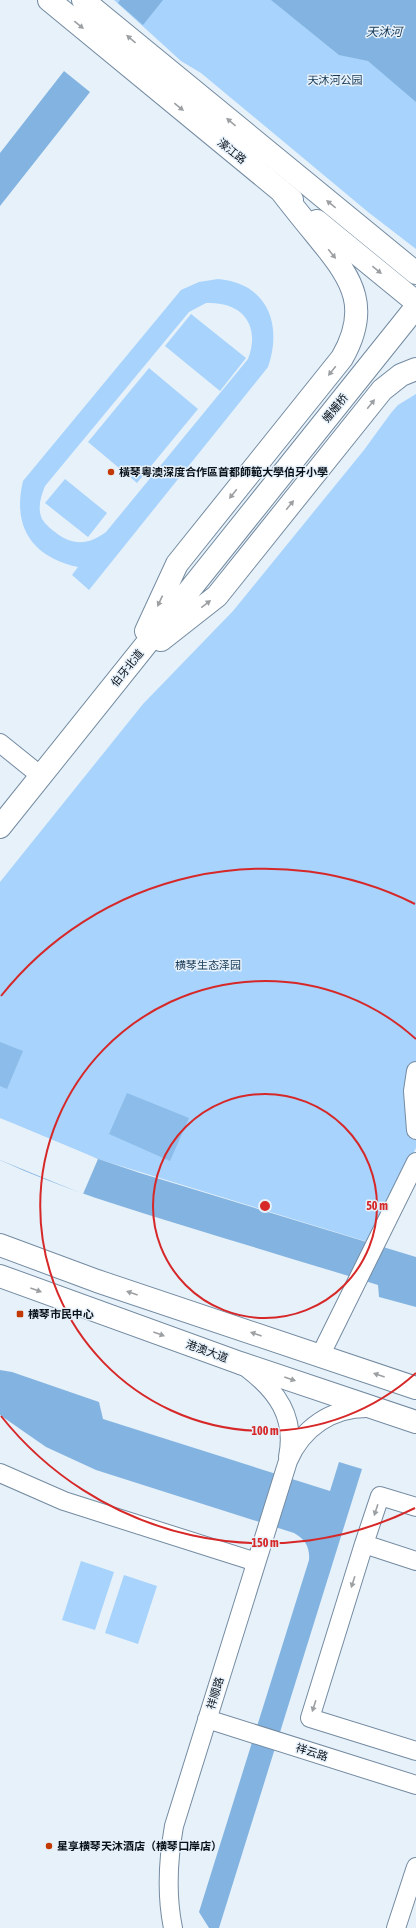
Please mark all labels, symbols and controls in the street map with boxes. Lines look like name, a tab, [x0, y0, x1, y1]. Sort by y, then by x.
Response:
one-way arrow	[74, 20, 85, 29]
water label: 天沐河	[366, 25, 404, 39]
one-way arrow	[125, 35, 136, 43]
park label: 天沐河公园	[308, 74, 363, 86]
one-way arrow	[174, 103, 185, 112]
one-way arrow	[225, 117, 236, 126]
street label: 濠江路	[215, 136, 249, 166]
one-way arrow	[326, 200, 337, 209]
one-way arrow	[327, 249, 336, 259]
one-way arrow	[372, 266, 383, 275]
one-way arrow	[328, 366, 336, 377]
street label: 姗姗桥	[320, 391, 350, 425]
one-way arrow	[367, 398, 375, 409]
place label: 橫琴粵澳深度合作區首都師範大學伯牙小學	[119, 466, 328, 478]
marker: 橫琴粵澳深度合作區首都師範大學伯牙小學	[106, 467, 116, 477]
one-way arrow	[229, 489, 237, 500]
one-way arrow	[285, 500, 294, 510]
one-way arrow	[157, 595, 163, 606]
one-way arrow	[201, 600, 212, 608]
street label: 伯牙北道	[108, 647, 146, 689]
park label: 横琴生态泽园	[175, 959, 241, 971]
centre of rings	[258, 1199, 272, 1213]
text: 50 m	[366, 1199, 388, 1213]
one-way arrow	[31, 1287, 43, 1293]
one-way arrow	[126, 1290, 138, 1296]
place label: 横琴市民中心	[28, 1308, 94, 1320]
marker: 横琴市民中心	[15, 1309, 25, 1319]
one-way arrow	[153, 1331, 165, 1337]
one-way arrow	[249, 1331, 261, 1337]
street label: 港澳大道	[184, 1338, 230, 1364]
one-way arrow	[373, 1372, 385, 1378]
one-way arrow	[285, 1377, 297, 1383]
text: 100 m	[251, 1424, 279, 1438]
one-way arrow	[372, 1505, 378, 1517]
text: 150 m	[251, 1536, 279, 1550]
one-way arrow	[350, 1576, 356, 1588]
street label: 祥顺路	[204, 1675, 226, 1711]
one-way arrow	[310, 1700, 316, 1712]
street label: 祥云路	[294, 1741, 330, 1763]
place label: 星享横琴天沐酒店（横琴口岸店）	[57, 1840, 222, 1852]
marker: 星享横琴天沐酒店（横琴口岸店）	[44, 1841, 54, 1851]

